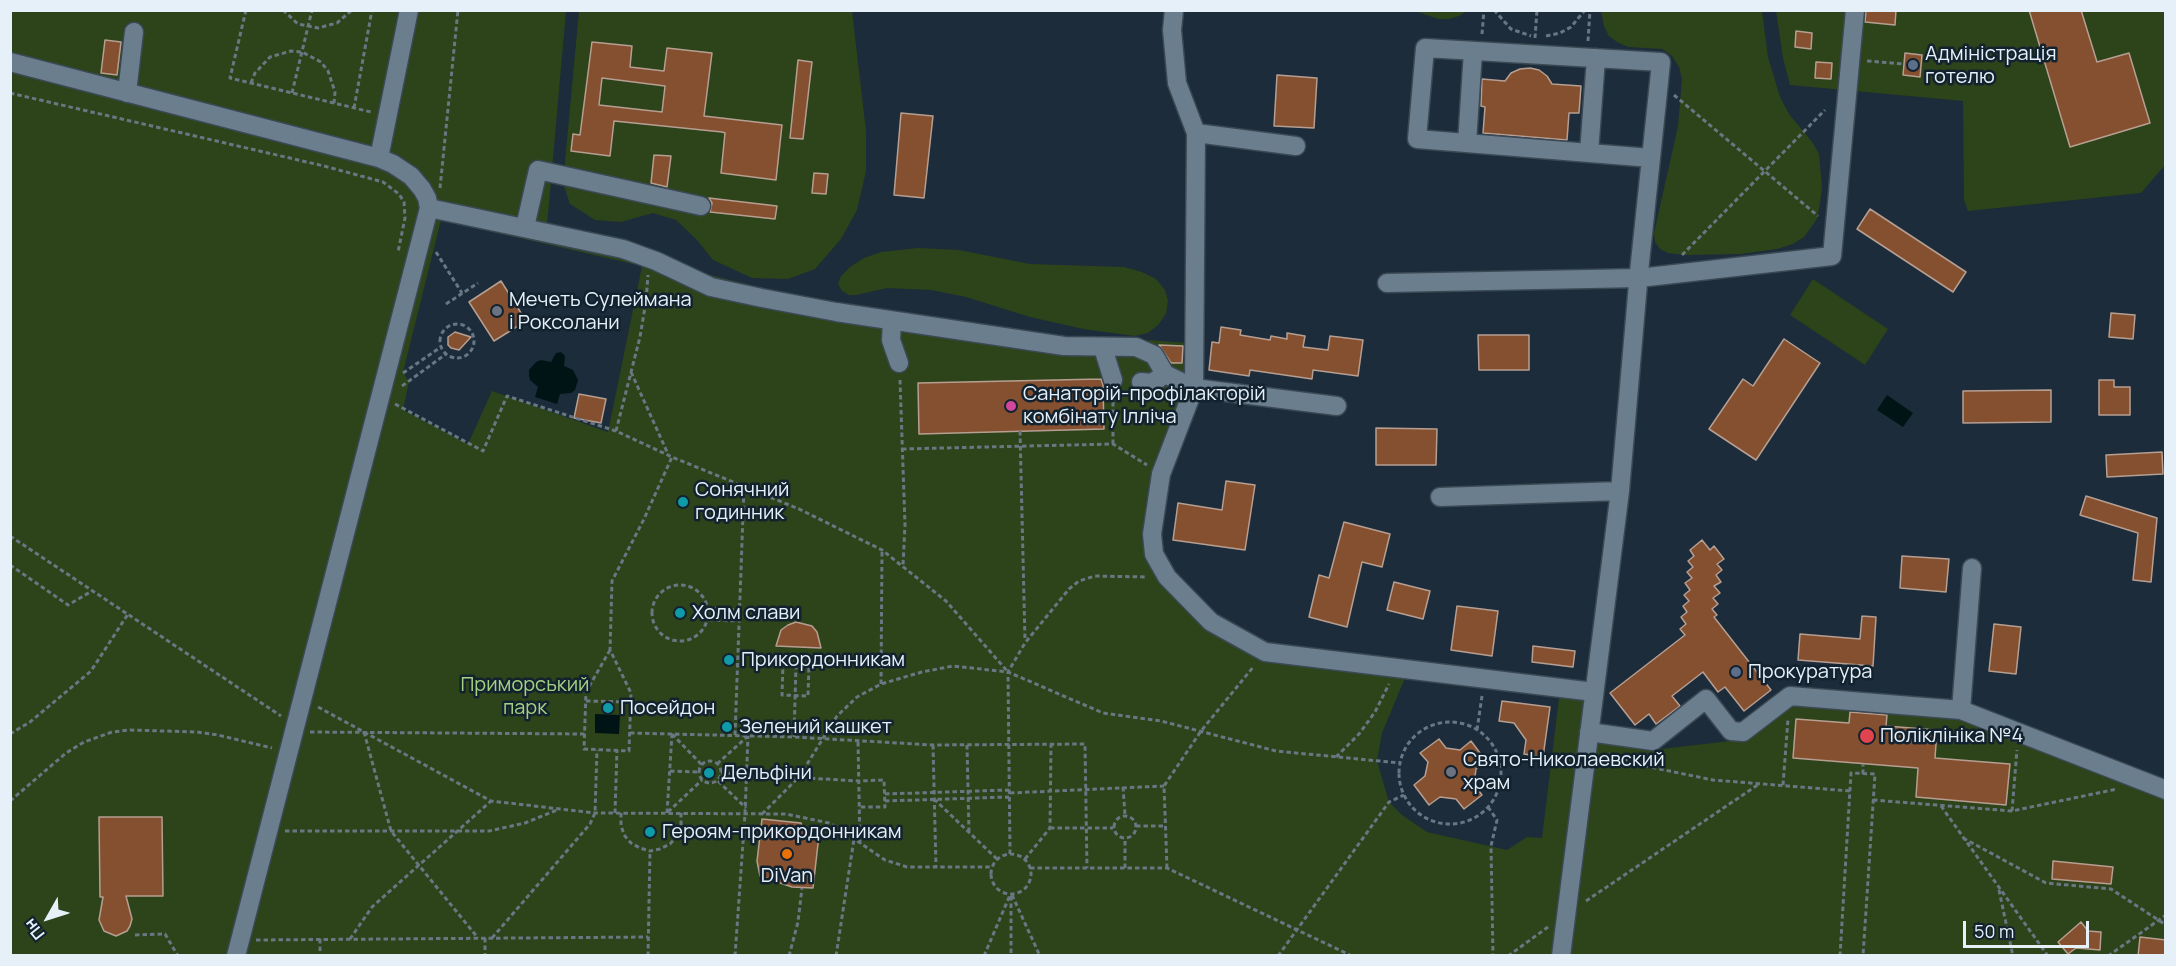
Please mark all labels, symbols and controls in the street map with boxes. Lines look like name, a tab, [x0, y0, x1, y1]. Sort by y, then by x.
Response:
place label: Адміністрація готелю	[1925, 42, 2057, 89]
marker: Адміністрація готелю	[1906, 58, 1920, 72]
place label: Мечеть Сулеймана і Роксолани	[509, 288, 692, 335]
marker: Мечеть Сулеймана і Роксолани	[490, 304, 504, 318]
place label: Санаторій-профілакторій комбінату Ілліча	[1023, 382, 1266, 429]
marker: Санаторій-профілакторій комбінату Ілліча	[1004, 399, 1018, 413]
place label: Сонячний годинник	[695, 478, 789, 525]
marker: Сонячний годинник	[676, 495, 690, 509]
place label: Холм слави	[692, 601, 800, 625]
marker: Холм слави	[673, 606, 687, 620]
place label: Прикордонникам	[741, 648, 905, 672]
marker: Прикордонникам	[722, 653, 736, 667]
place label: Прокуратура	[1748, 660, 1872, 684]
marker: Прокуратура	[1729, 665, 1743, 679]
park label: Приморський парк	[461, 673, 589, 720]
place label: Посейдон	[620, 696, 715, 720]
marker: Посейдон	[601, 701, 615, 715]
place label: Зелений кашкет	[739, 715, 892, 739]
marker: Зелений кашкет	[720, 720, 734, 734]
place label: Поліклініка №4	[1880, 724, 2023, 748]
marker: Поліклініка №4	[1858, 727, 1876, 745]
place label: Свято-Николаевский храм	[1463, 748, 1665, 795]
place label: Дельфіни	[721, 761, 812, 785]
marker: Свято-Николаевский храм	[1444, 765, 1458, 779]
marker: Дельфіни	[702, 766, 716, 780]
place label: Героям-прикордонникам	[662, 820, 902, 844]
marker: Героям-прикордонникам	[643, 825, 657, 839]
marker: DiVan	[780, 847, 794, 861]
place label: DiVan	[761, 864, 813, 888]
north arrow	[18, 888, 78, 948]
scale bar	[1966, 909, 2092, 947]
text: Пн	[19, 914, 49, 945]
text: 50 m	[1974, 919, 2014, 943]

